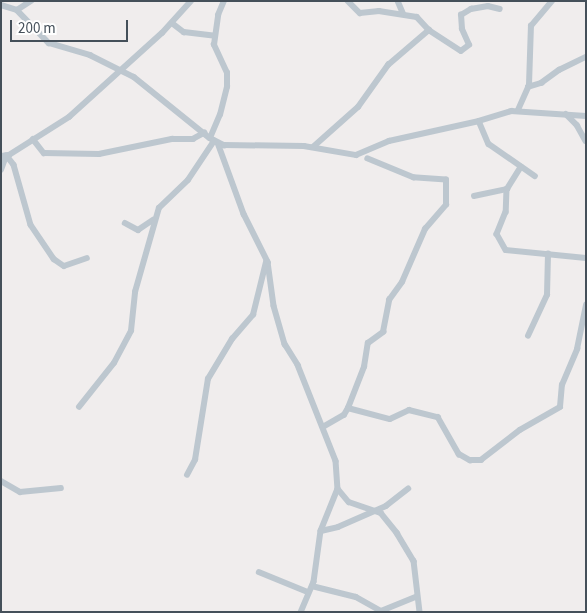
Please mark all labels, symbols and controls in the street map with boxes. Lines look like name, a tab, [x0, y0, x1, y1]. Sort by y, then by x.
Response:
scale bar	[12, 10, 130, 42]
text: 200 m	[18, 18, 56, 39]

